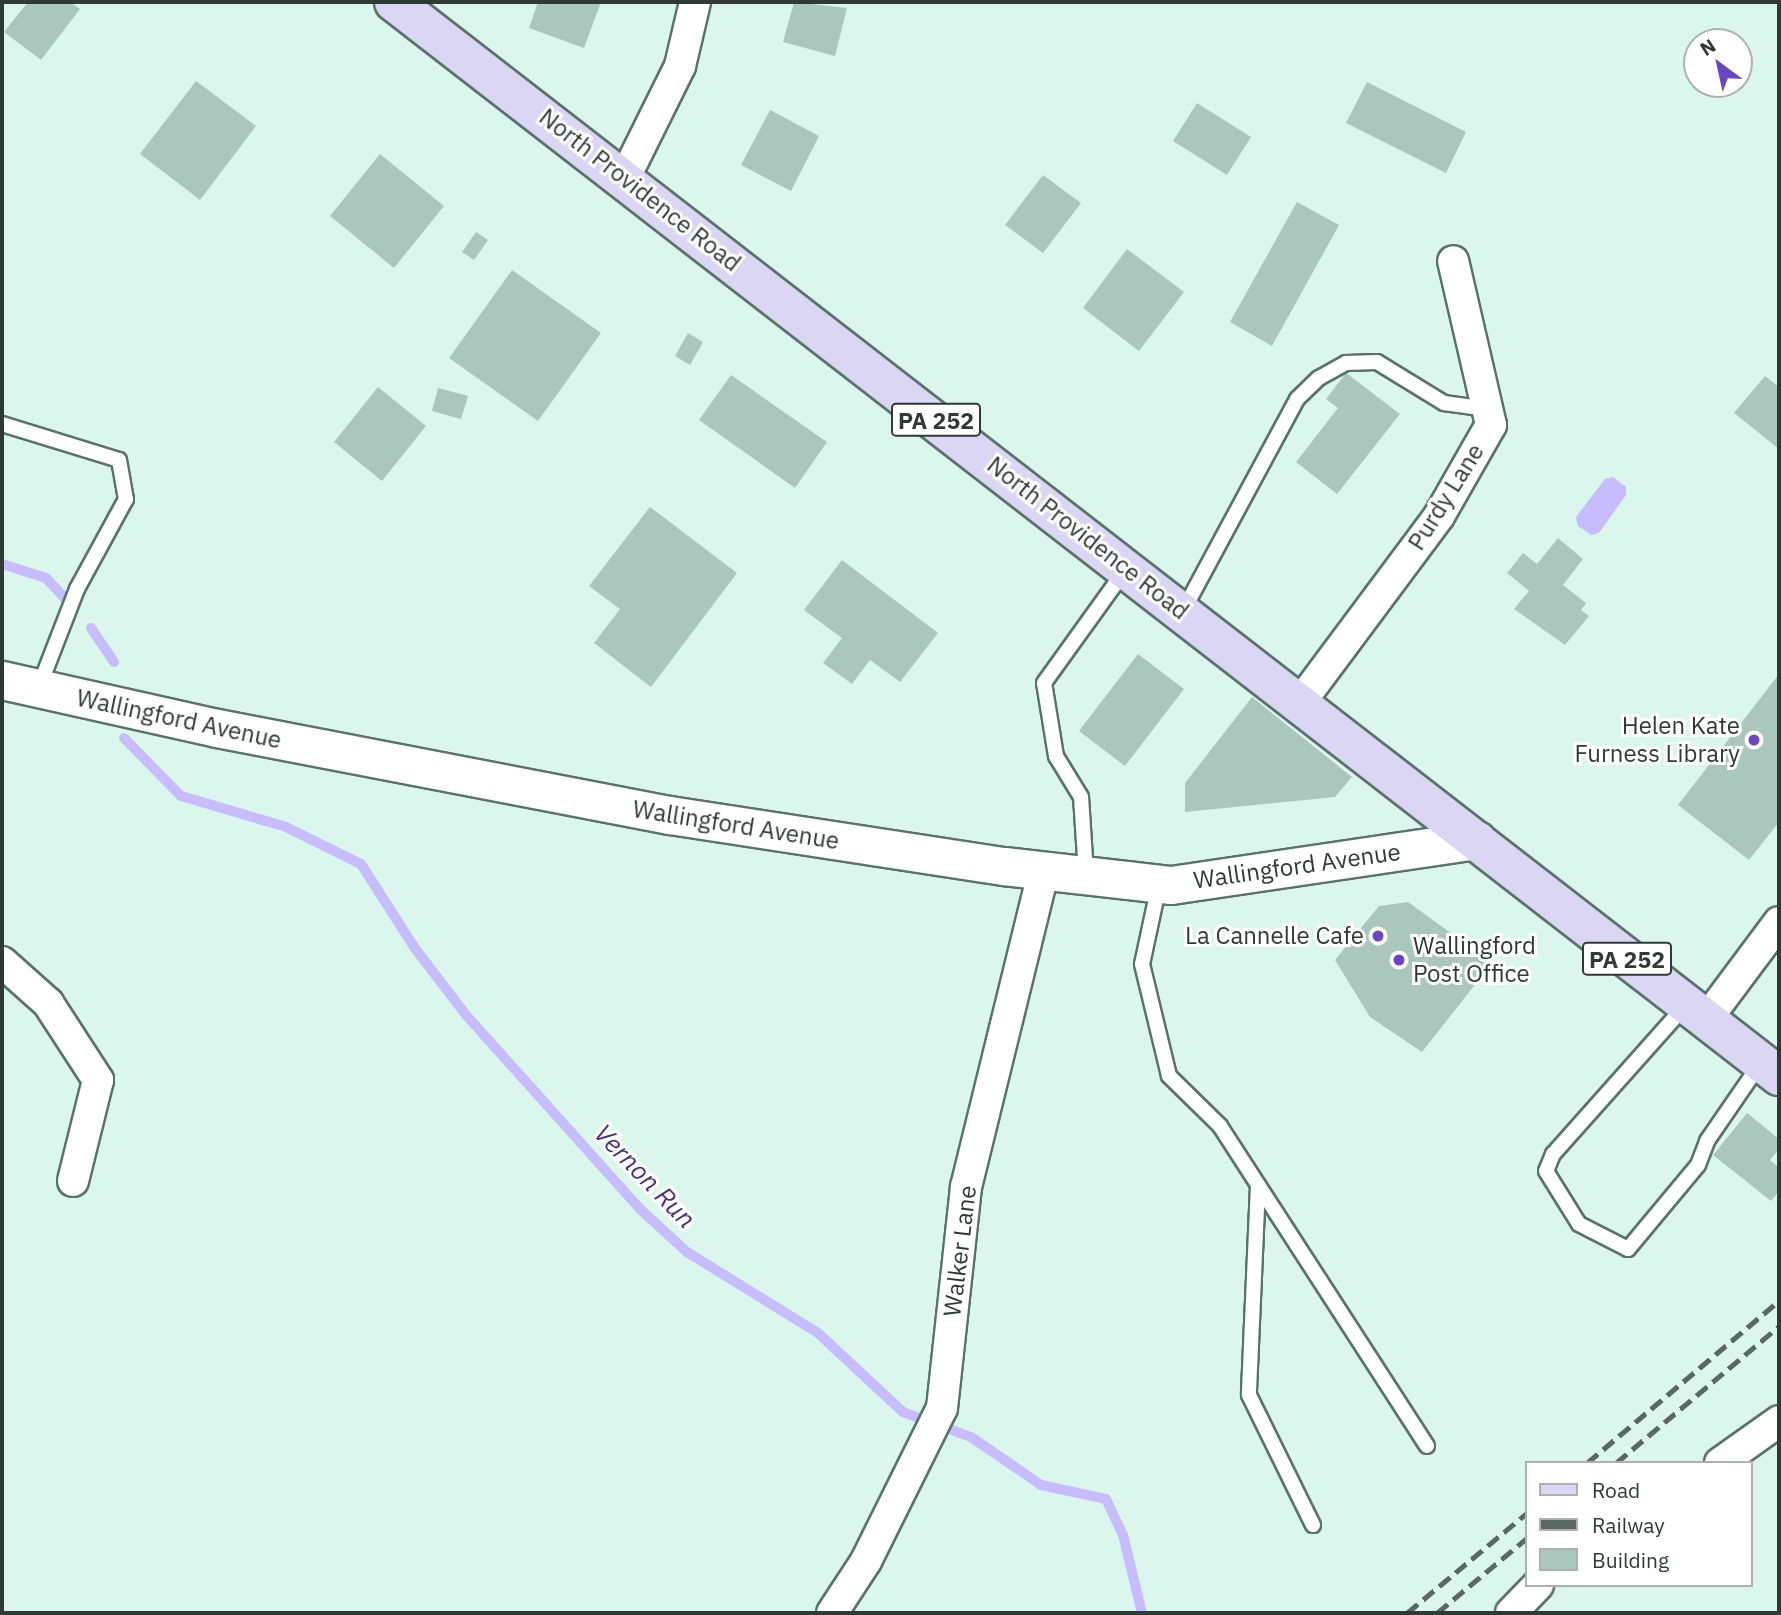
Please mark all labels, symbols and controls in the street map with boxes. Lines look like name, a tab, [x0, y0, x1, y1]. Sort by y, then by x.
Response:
north arrow	[1683, 28, 1753, 98]
text: N	[1695, 33, 1720, 61]
street label: North Providence Road	[534, 102, 746, 278]
road number: PA 252	[890, 400, 982, 440]
street label: Purdy Lane	[1402, 438, 1490, 556]
street label: North Providence Road	[982, 450, 1194, 626]
street label: Wallingford Avenue	[74, 683, 284, 755]
place label: Helen Kate Furness Library	[1575, 712, 1740, 768]
marker: Helen Kate Furness Library	[1746, 732, 1762, 748]
street label: Wallingford Avenue	[631, 794, 841, 856]
street label: Wallingford Avenue	[1192, 837, 1402, 895]
place label: La Cannelle Cafe	[1185, 922, 1364, 950]
marker: La Cannelle Cafe	[1370, 928, 1386, 944]
place label: Wallingford Post Office	[1413, 932, 1536, 988]
road number: PA 252	[1582, 940, 1672, 978]
marker: Wallingford Post Office	[1391, 952, 1407, 968]
water label: Vernon Run	[588, 1118, 702, 1234]
street label: Walker Lane	[938, 1184, 982, 1318]
legend	[1526, 1461, 1753, 1587]
text: Road	[1592, 1476, 1640, 1504]
text: Railway	[1592, 1511, 1665, 1539]
text: Building	[1592, 1546, 1669, 1574]

